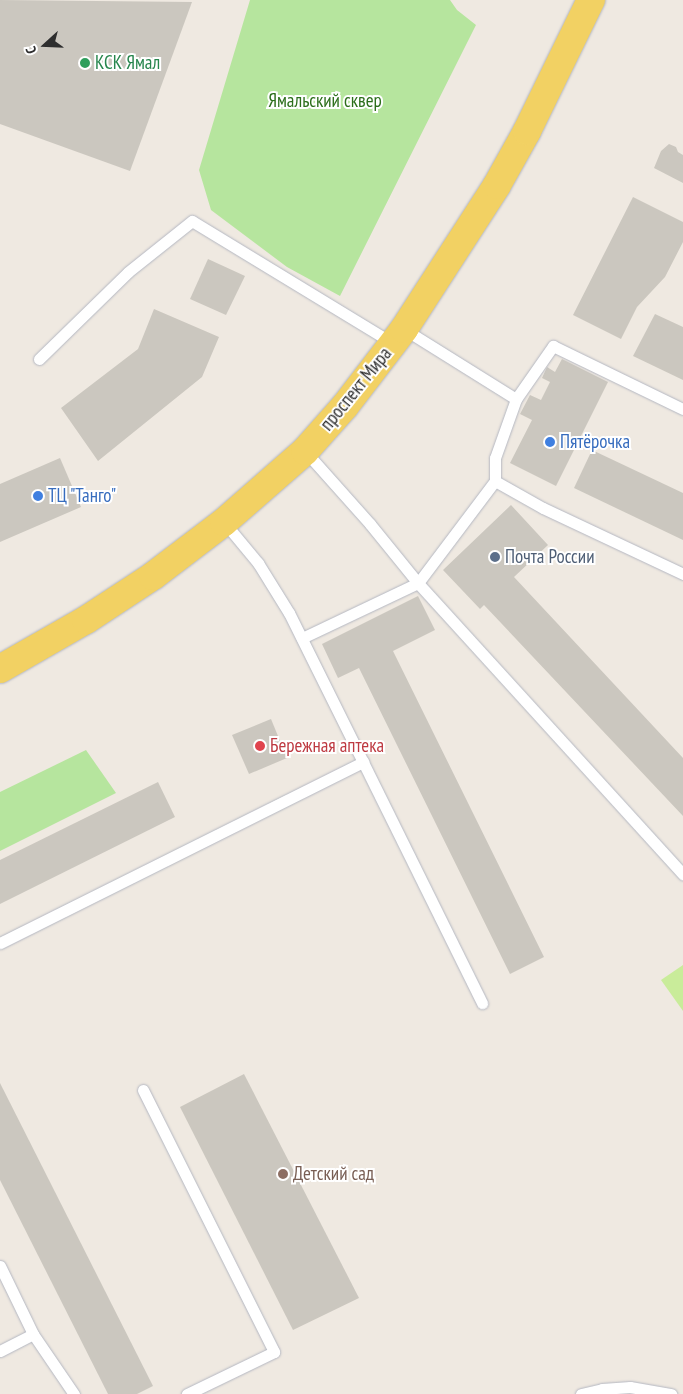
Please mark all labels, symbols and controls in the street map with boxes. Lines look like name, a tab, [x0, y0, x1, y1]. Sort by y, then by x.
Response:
north arrow	[20, 20, 70, 70]
text: С	[21, 44, 40, 56]
place label: КСК Ямал	[95, 52, 160, 74]
marker: КСК Ямал	[79, 57, 91, 69]
park label: Ямальский сквер	[268, 90, 382, 112]
street label: проспект Мира	[315, 343, 397, 435]
place label: Пятёрочка	[560, 431, 630, 453]
marker: Пятёрочка	[544, 436, 556, 448]
place label: ТЦ "Танго"	[48, 485, 117, 507]
marker: ТЦ "Танго"	[32, 490, 44, 502]
place label: Почта России	[505, 546, 595, 568]
marker: Почта России	[489, 551, 501, 563]
place label: Бережная аптека	[270, 735, 384, 757]
marker: Бережная аптека	[254, 740, 266, 752]
place label: Детский сад	[293, 1163, 374, 1185]
marker: Детский сад	[277, 1168, 289, 1180]

